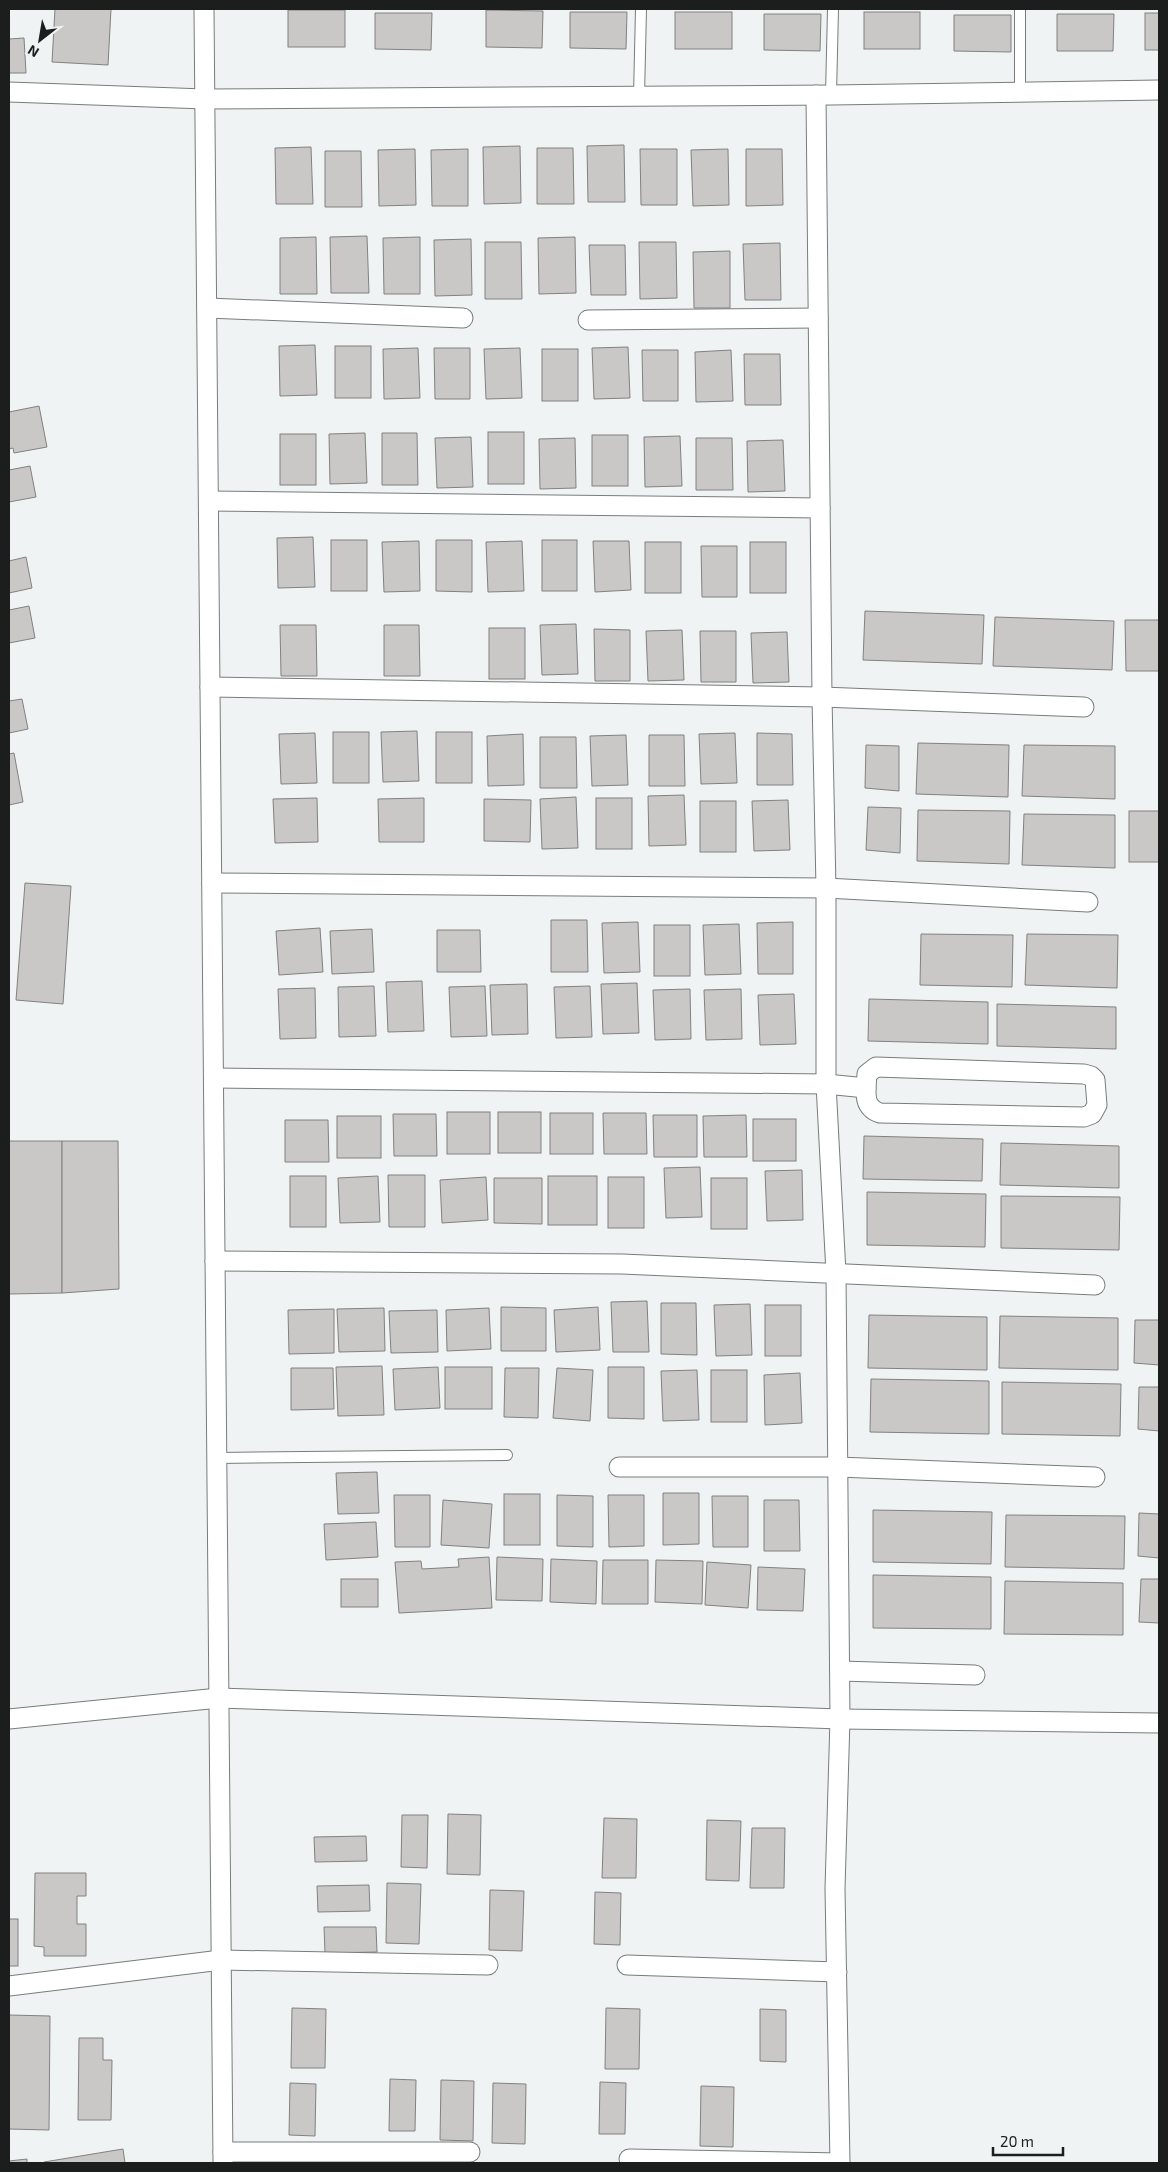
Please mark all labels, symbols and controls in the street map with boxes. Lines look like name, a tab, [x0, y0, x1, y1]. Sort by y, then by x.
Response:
north arrow	[15, 15, 65, 65]
text: N	[24, 42, 42, 61]
scale bar	[993, 2124, 1063, 2156]
text: 20 m	[1000, 2132, 1034, 2150]

